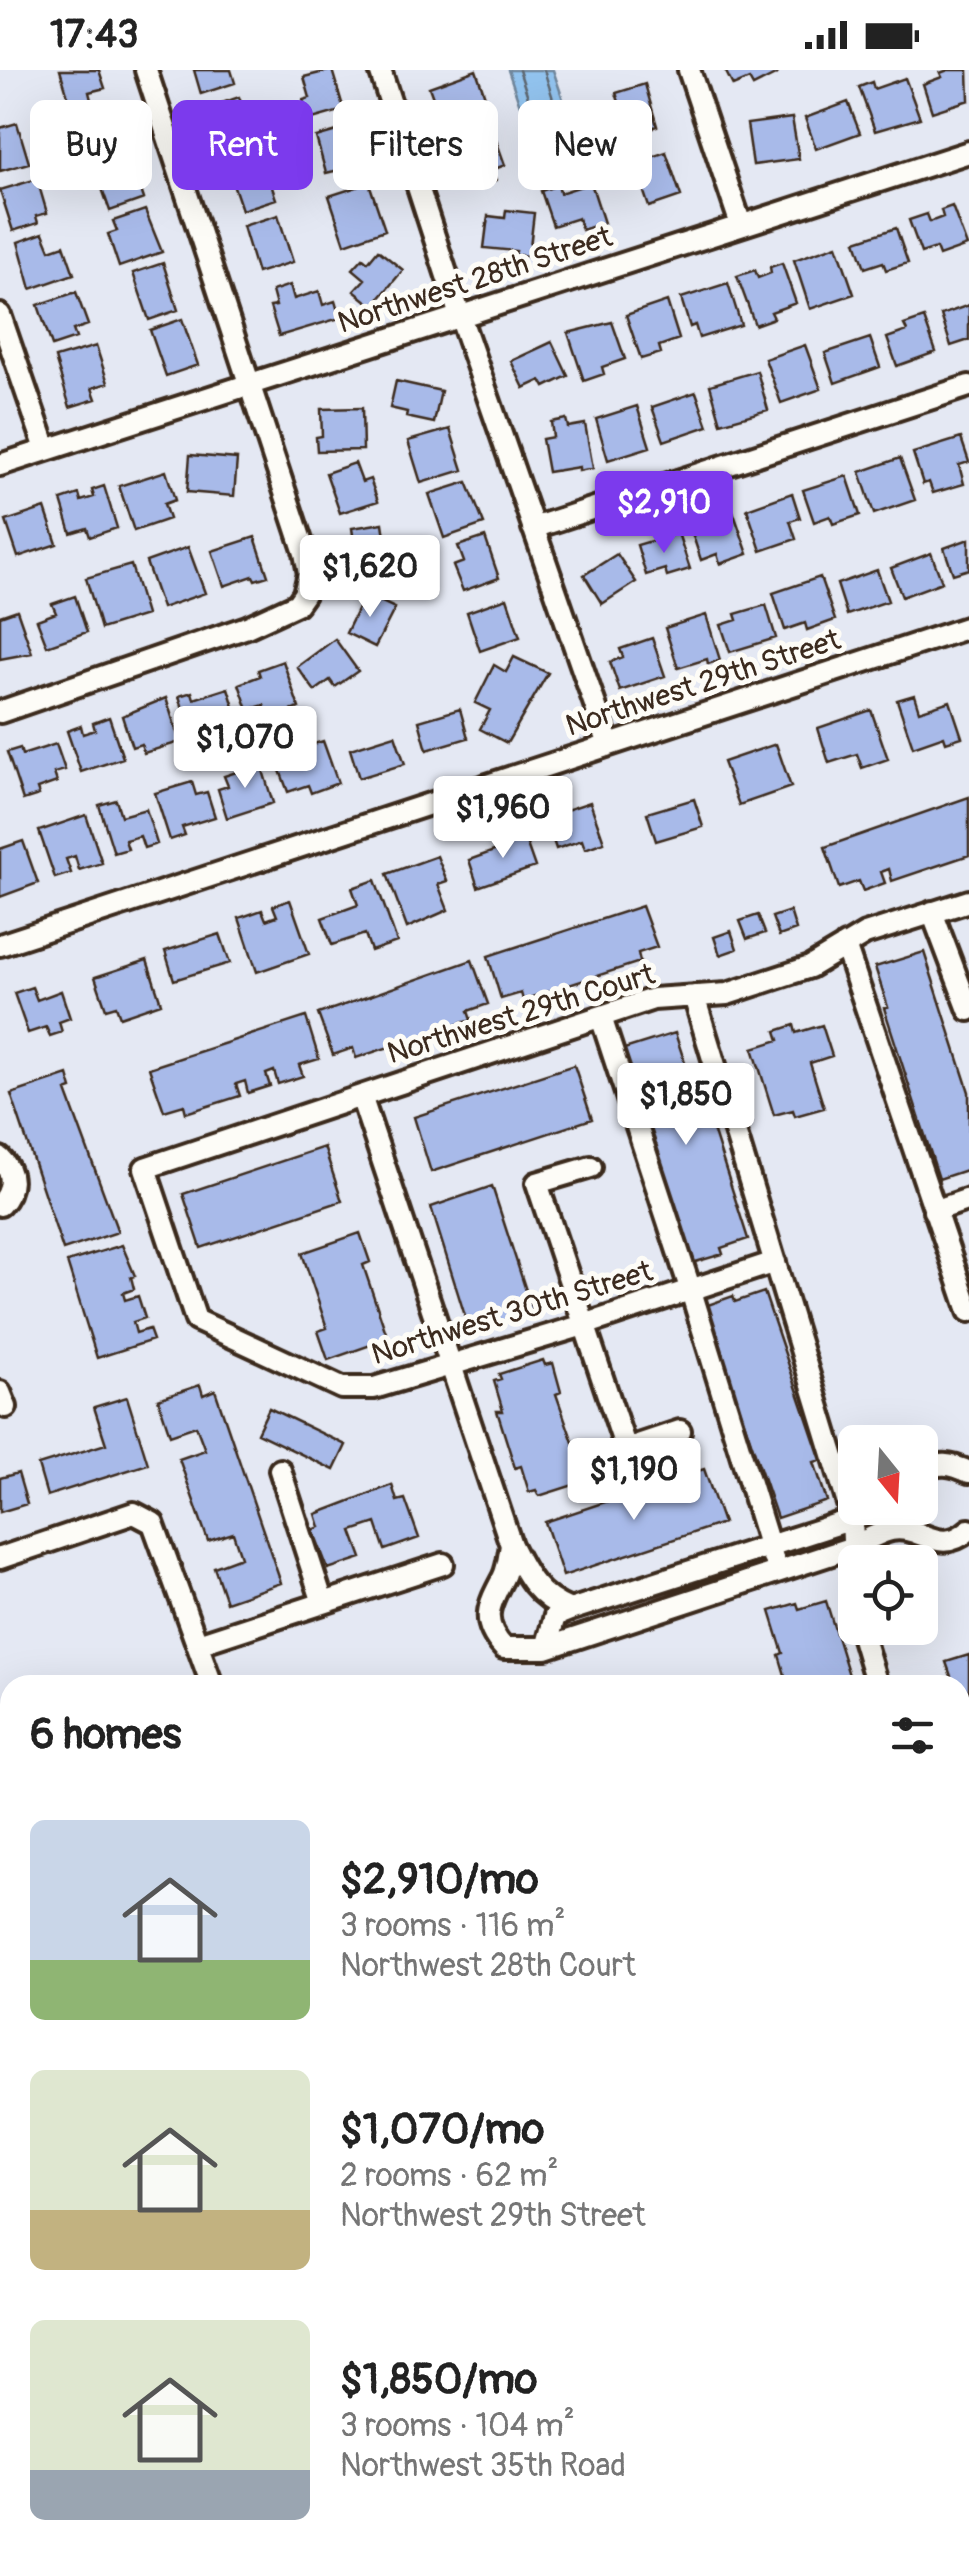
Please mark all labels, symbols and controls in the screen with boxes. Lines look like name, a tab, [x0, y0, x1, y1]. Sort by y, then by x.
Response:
text: 17:43	[50, 11, 138, 59]
chip: Buy	[30, 100, 152, 190]
chip: Rent	[172, 100, 313, 190]
chip: Filters	[333, 100, 498, 190]
chip: New	[518, 100, 652, 190]
street label: Northwest 28th Street	[333, 218, 618, 342]
pin: $2,910	[583, 471, 745, 556]
text: $2,910	[617, 483, 711, 523]
pin: $1,620	[289, 535, 451, 620]
text: $1,620	[322, 547, 418, 587]
street label: Northwest 29th Street	[561, 621, 846, 745]
pin: $1,070	[164, 706, 326, 791]
text: $1,070	[196, 718, 294, 758]
pin: $1,960	[422, 776, 584, 861]
text: $1,960	[456, 788, 550, 828]
street label: Northwest 29th Court	[383, 955, 660, 1072]
pin: $1,850	[605, 1063, 767, 1148]
text: $1,850	[639, 1075, 733, 1115]
street label: Northwest 30th Street	[367, 1252, 658, 1373]
north arrow	[838, 1425, 938, 1525]
map controls	[838, 1425, 938, 1645]
pin: $1,190	[553, 1438, 715, 1523]
text: $1,190	[590, 1450, 678, 1490]
button: locate	[838, 1545, 938, 1645]
icon: filters	[885, 1708, 940, 1763]
text: 6 homes	[30, 1709, 181, 1761]
text: $2,910/mo	[340, 1854, 539, 1906]
icon: home	[110, 1860, 230, 1980]
text: 3 rooms · 116 m²	[340, 1906, 565, 1946]
text: Northwest 28th Court	[340, 1946, 636, 1986]
text: $1,070/mo	[340, 2104, 544, 2156]
icon: home	[110, 2110, 230, 2230]
text: 2 rooms · 62 m²	[340, 2156, 558, 2196]
text: Northwest 29th Street	[340, 2196, 646, 2236]
text: $1,850/mo	[340, 2354, 537, 2406]
icon: home	[110, 2360, 230, 2480]
text: 3 rooms · 104 m²	[340, 2406, 575, 2446]
text: Northwest 35th Road	[340, 2446, 626, 2486]

